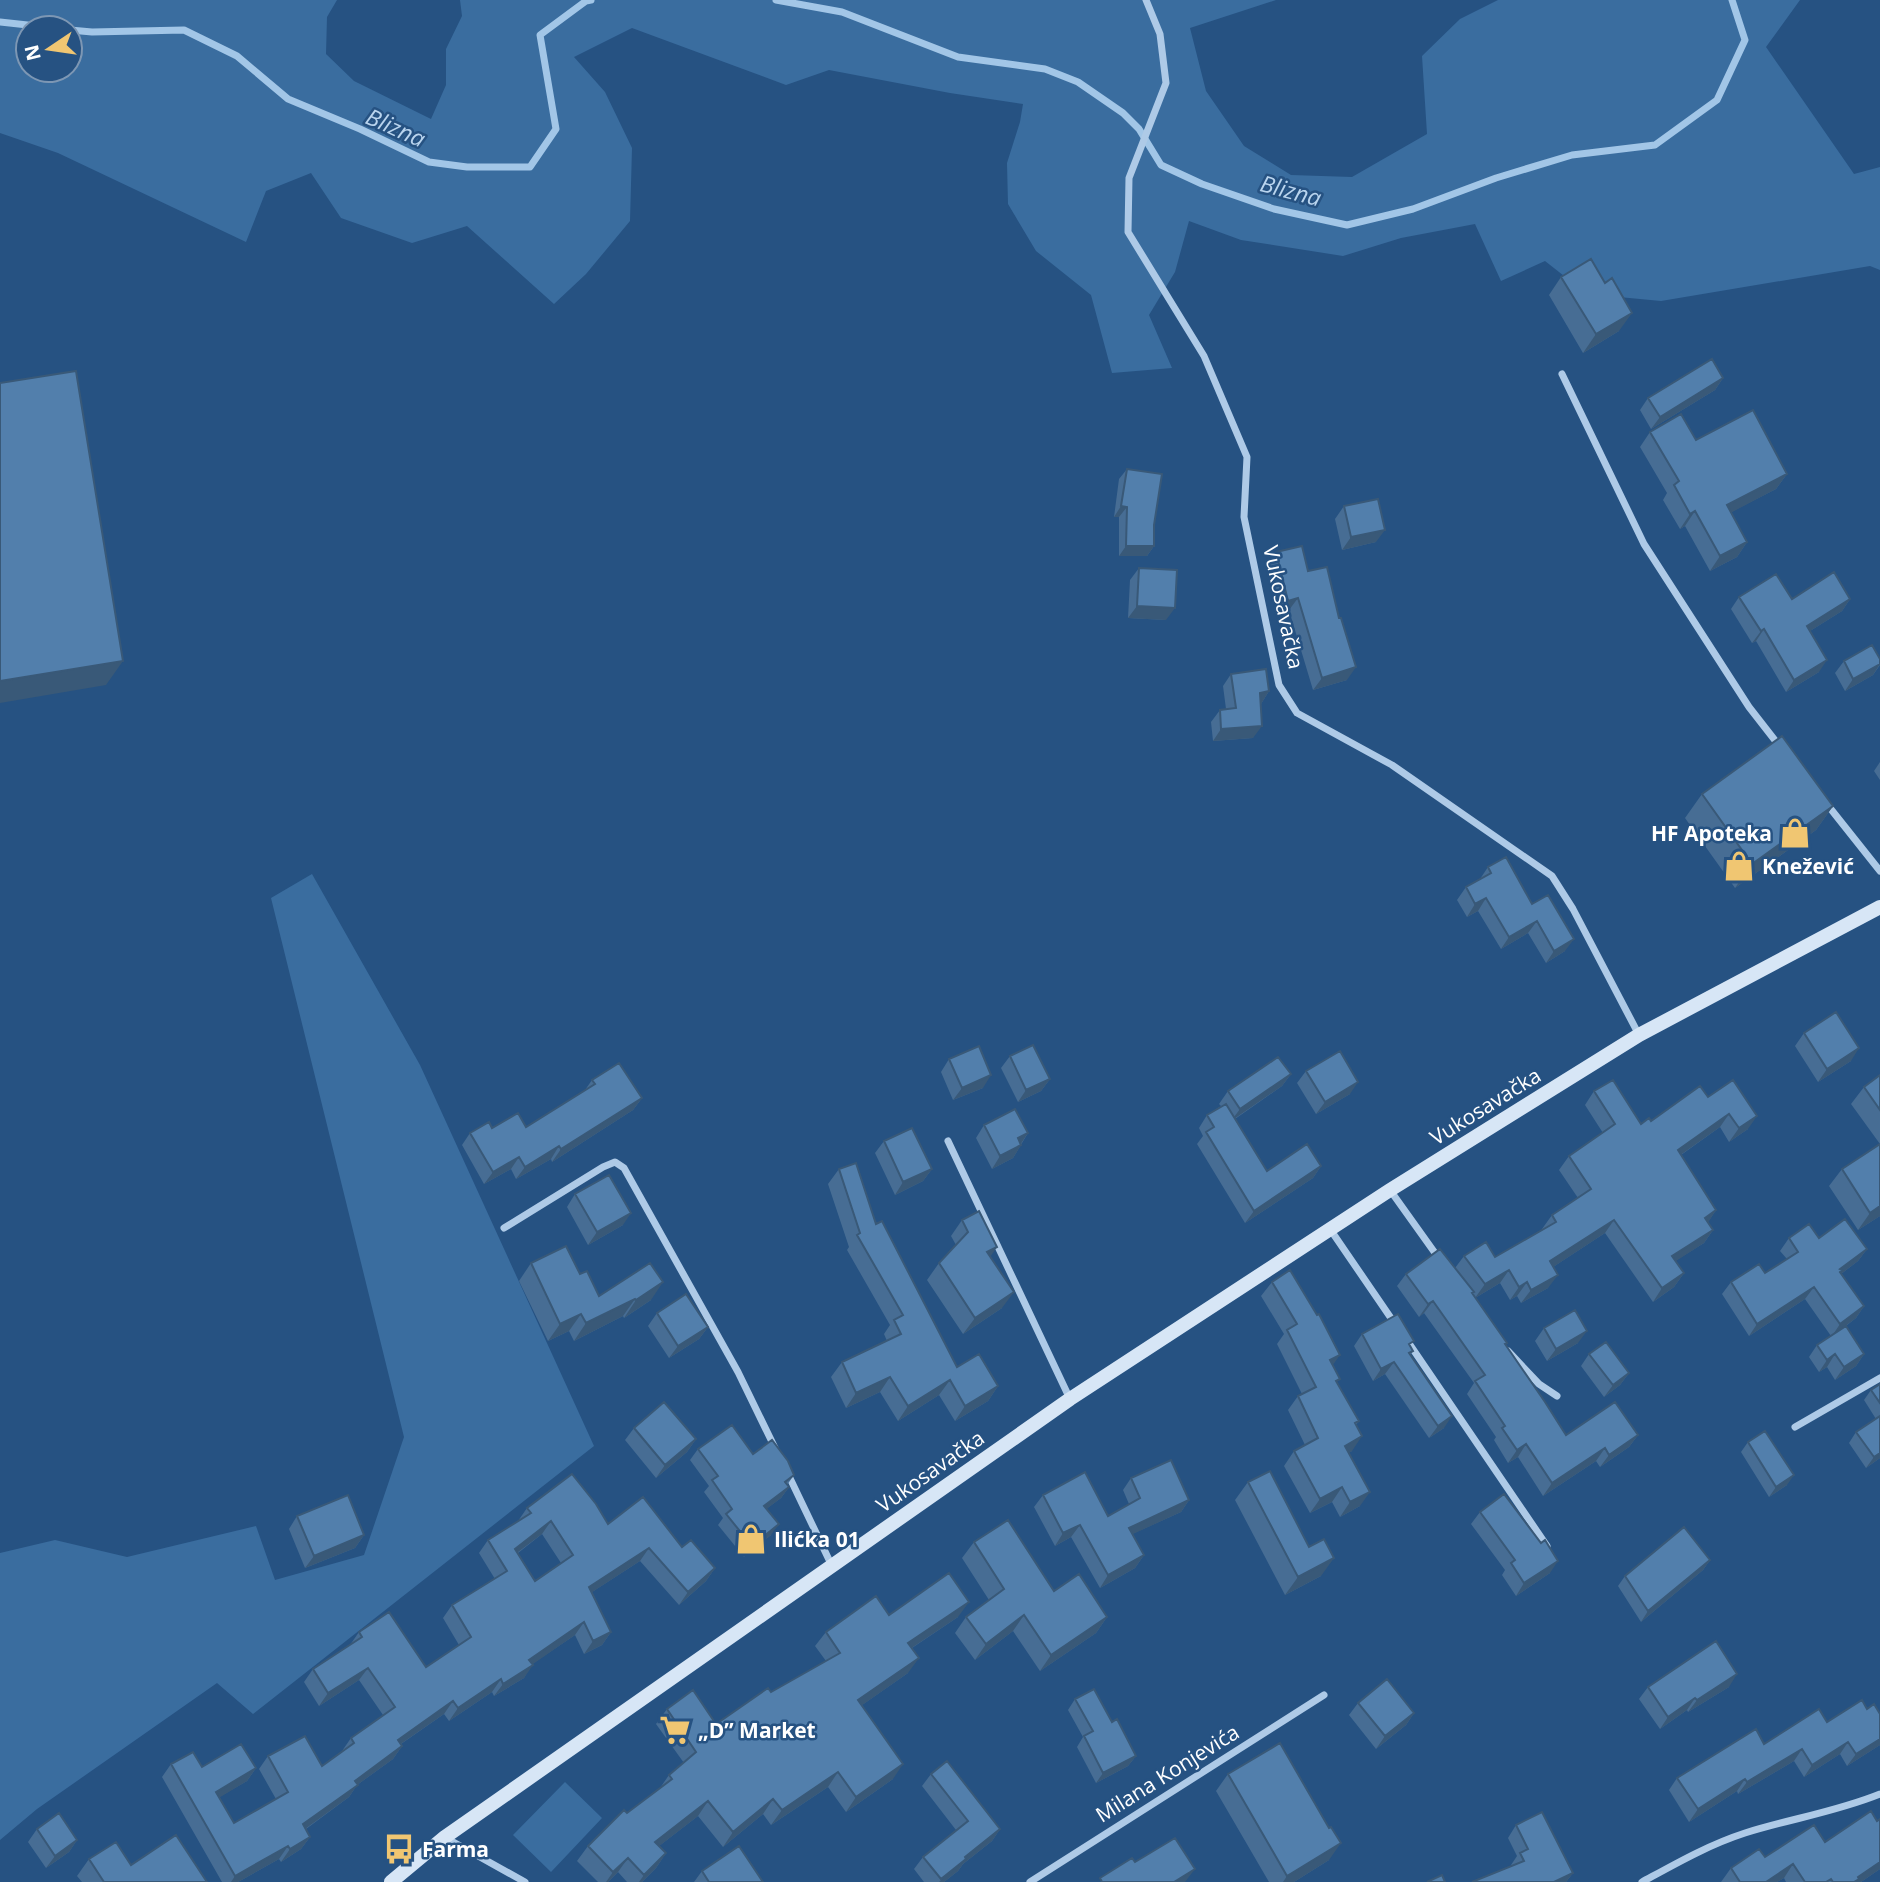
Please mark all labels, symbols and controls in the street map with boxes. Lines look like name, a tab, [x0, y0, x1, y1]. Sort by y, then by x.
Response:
north arrow	[14, 14, 84, 84]
text: N	[18, 42, 47, 63]
water label: Blizna	[361, 100, 431, 154]
water label: Blizna	[1257, 167, 1325, 213]
street label: Vukosavačka	[1257, 543, 1311, 671]
shop icon: HF Apoteka	[1778, 816, 1812, 850]
place label: HF Apoteka	[1651, 819, 1772, 847]
shop icon: Knežević	[1722, 849, 1756, 883]
place label: Knežević	[1762, 852, 1854, 880]
street label: Vukosavačka	[1424, 1061, 1546, 1151]
street label: Vukosavačka	[870, 1423, 990, 1519]
shop icon: Ilićka 01	[734, 1522, 768, 1556]
place label: Ilićka 01	[774, 1525, 860, 1553]
supermarket icon: „D” Market	[658, 1713, 692, 1747]
place label: „D” Market	[698, 1716, 816, 1744]
street label: Milana Konjevića	[1090, 1718, 1244, 1828]
bus stop icon: Farma	[382, 1832, 416, 1866]
place label: Farma	[422, 1835, 489, 1863]

